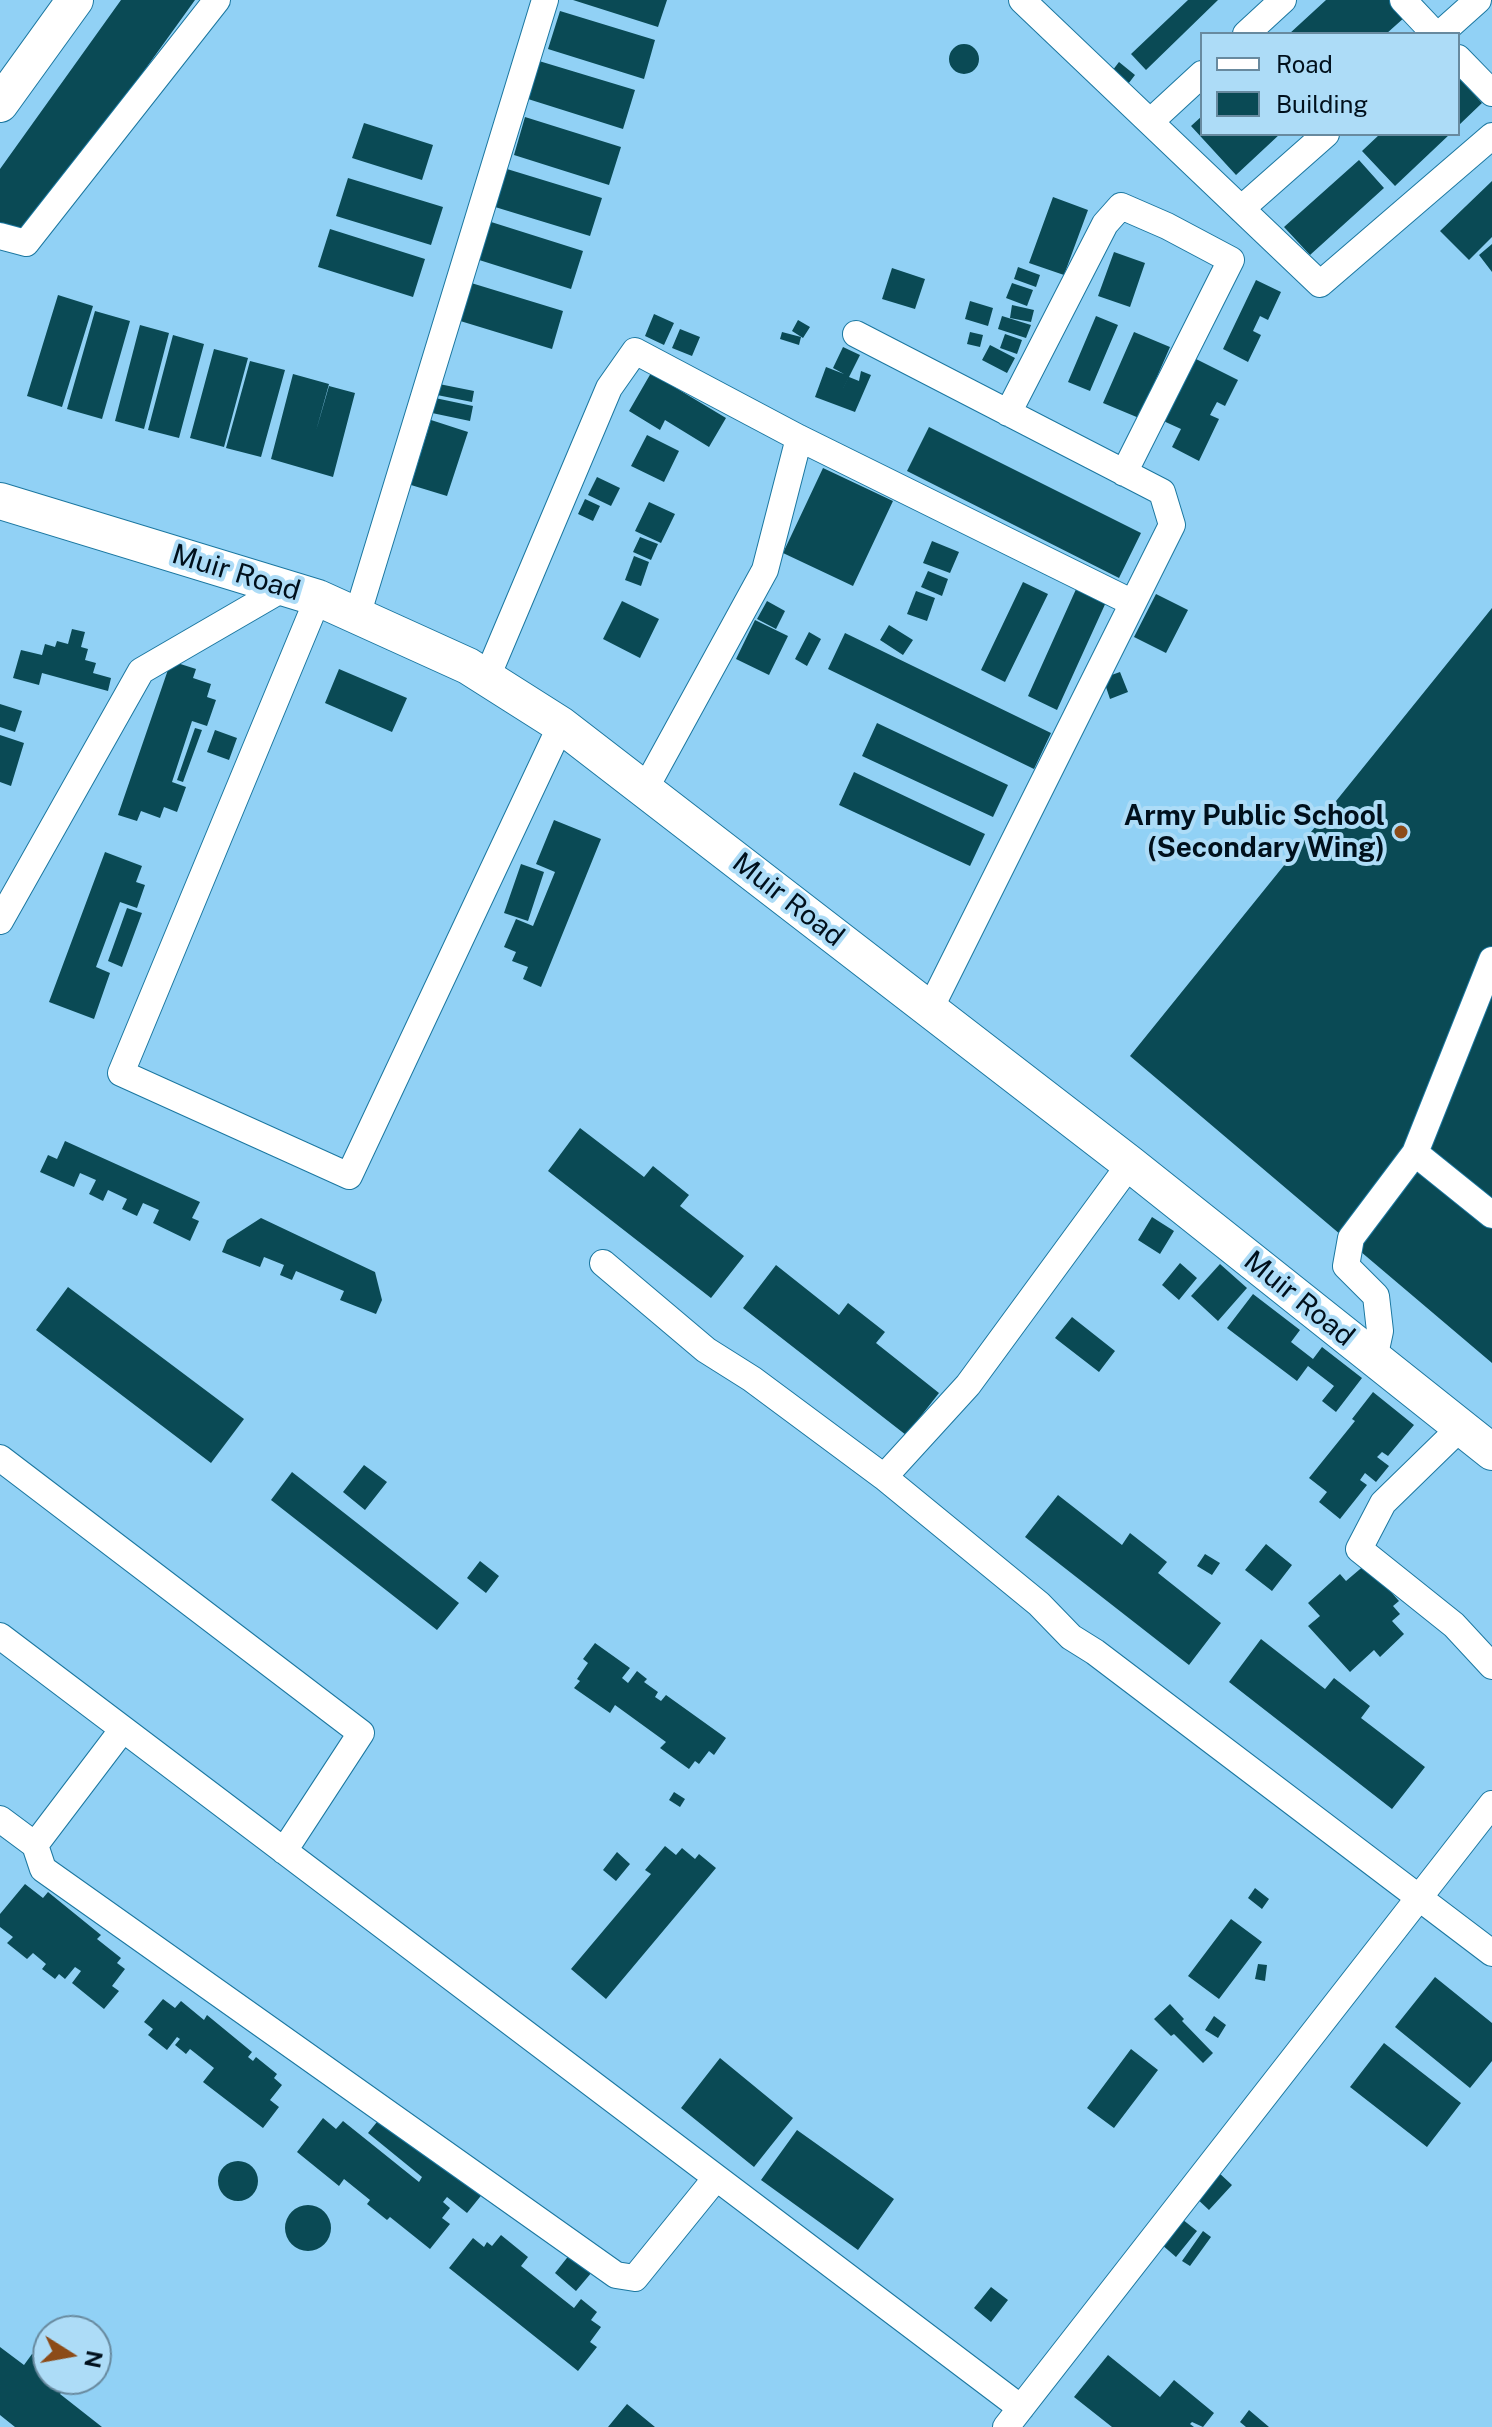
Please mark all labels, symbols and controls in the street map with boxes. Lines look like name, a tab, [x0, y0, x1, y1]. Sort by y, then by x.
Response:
legend	[1200, 32, 1460, 136]
text: Road	[1276, 50, 1333, 78]
text: Building	[1276, 90, 1368, 118]
street label: Muir Road	[168, 538, 304, 608]
place label: Army Public School (Secondary Wing)	[1124, 799, 1385, 865]
marker: Army Public School (Secondary Wing)	[1392, 823, 1410, 841]
street label: Muir Road	[725, 846, 851, 954]
street label: Muir Road	[1237, 1244, 1361, 1354]
north arrow	[32, 2315, 112, 2395]
text: N	[79, 2348, 108, 2370]

